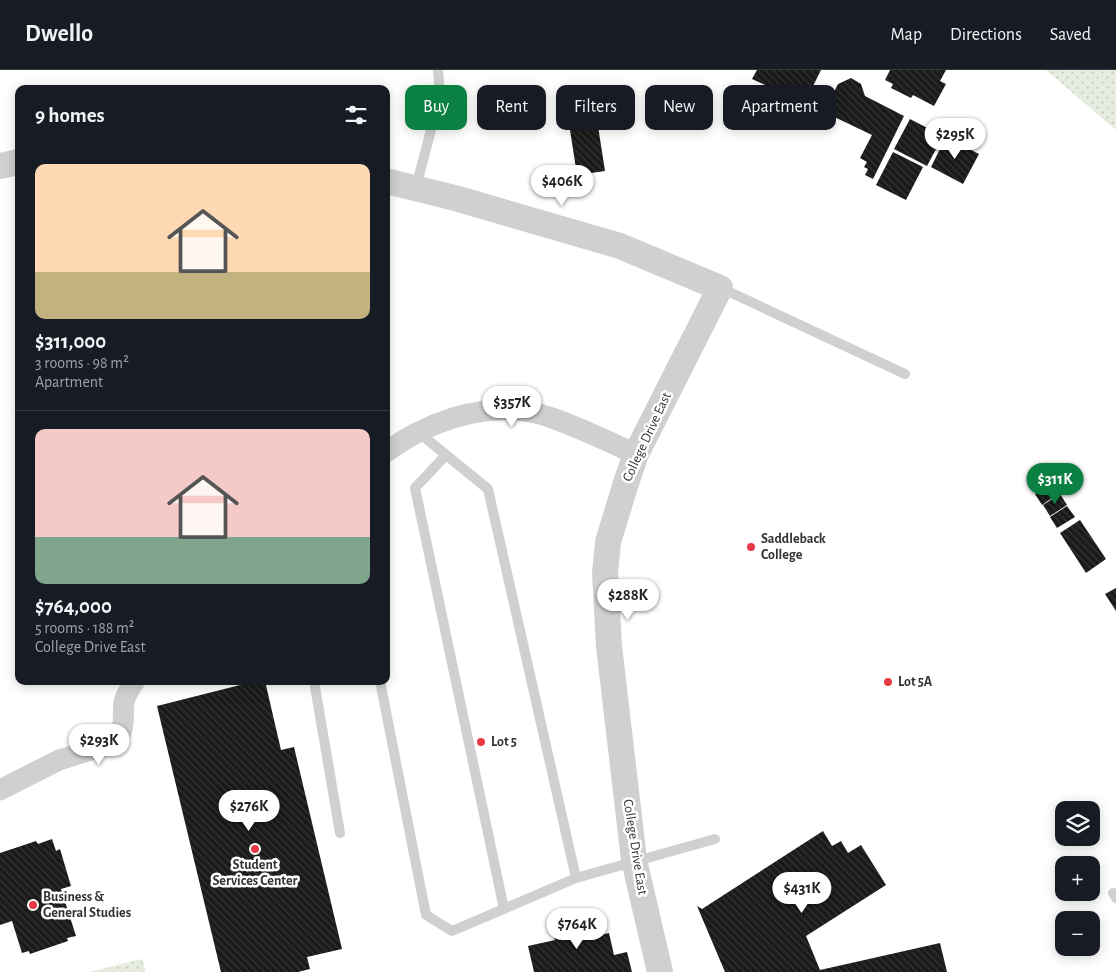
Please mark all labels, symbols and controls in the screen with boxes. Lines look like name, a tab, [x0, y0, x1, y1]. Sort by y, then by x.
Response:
text: Dwello	[25, 22, 93, 46]
text: Map	[891, 26, 922, 44]
text: Directions	[950, 26, 1022, 44]
text: Saved	[1050, 26, 1091, 44]
chip: Buy	[405, 85, 467, 130]
chip: Rent	[477, 85, 546, 130]
chip: Filters	[556, 85, 635, 130]
chip: New	[645, 85, 713, 130]
chip: Apartment	[723, 85, 836, 130]
icon: filters	[342, 101, 370, 129]
text: 9 homes	[35, 105, 105, 126]
pin: $295K	[920, 118, 990, 160]
text: $295K	[936, 126, 974, 142]
pin: $406K	[527, 164, 597, 207]
text: $406K	[542, 173, 582, 189]
icon: home	[158, 196, 248, 286]
text: $311,000	[35, 331, 106, 352]
text: 3 rooms · 98 m²	[35, 355, 129, 371]
text: Apartment	[35, 374, 103, 390]
pin: $357K	[477, 386, 547, 428]
street label: College Drive East	[620, 390, 674, 484]
text: $357K	[493, 394, 531, 410]
icon: home	[158, 462, 248, 552]
pin: $311K	[1020, 462, 1090, 505]
text: $311K	[1038, 471, 1072, 487]
place label: Saddleback College	[761, 532, 826, 562]
marker: Saddleback College	[745, 541, 757, 553]
pin: $288K	[593, 578, 663, 621]
text: $288K	[608, 587, 648, 603]
text: $764,000	[35, 596, 112, 617]
text: 5 rooms · 188 m²	[35, 620, 134, 636]
text: College Drive East	[35, 639, 146, 655]
place label: Lot 5A	[898, 675, 933, 689]
marker: Lot 5A	[882, 676, 894, 688]
pin: $293K	[64, 724, 134, 766]
text: $293K	[80, 732, 118, 748]
place label: Lot 5	[491, 735, 517, 749]
marker: Lot 5	[475, 736, 487, 748]
pin: $276K	[214, 790, 284, 832]
text: $276K	[230, 798, 268, 814]
street label: College Drive East	[621, 798, 650, 896]
map controls	[1055, 801, 1100, 956]
button: layers	[1055, 801, 1100, 846]
marker: Student Services Center	[249, 843, 261, 855]
button: +	[1055, 856, 1100, 901]
place label: Student Services Center	[213, 858, 298, 888]
pin: $431K	[767, 872, 837, 914]
text: $431K	[783, 880, 821, 896]
place label: Business & General Studies	[43, 890, 131, 920]
marker: Business & General Studies	[27, 899, 39, 911]
pin: $764K	[542, 908, 612, 950]
button: −	[1055, 911, 1100, 956]
text: $764K	[557, 916, 597, 932]

